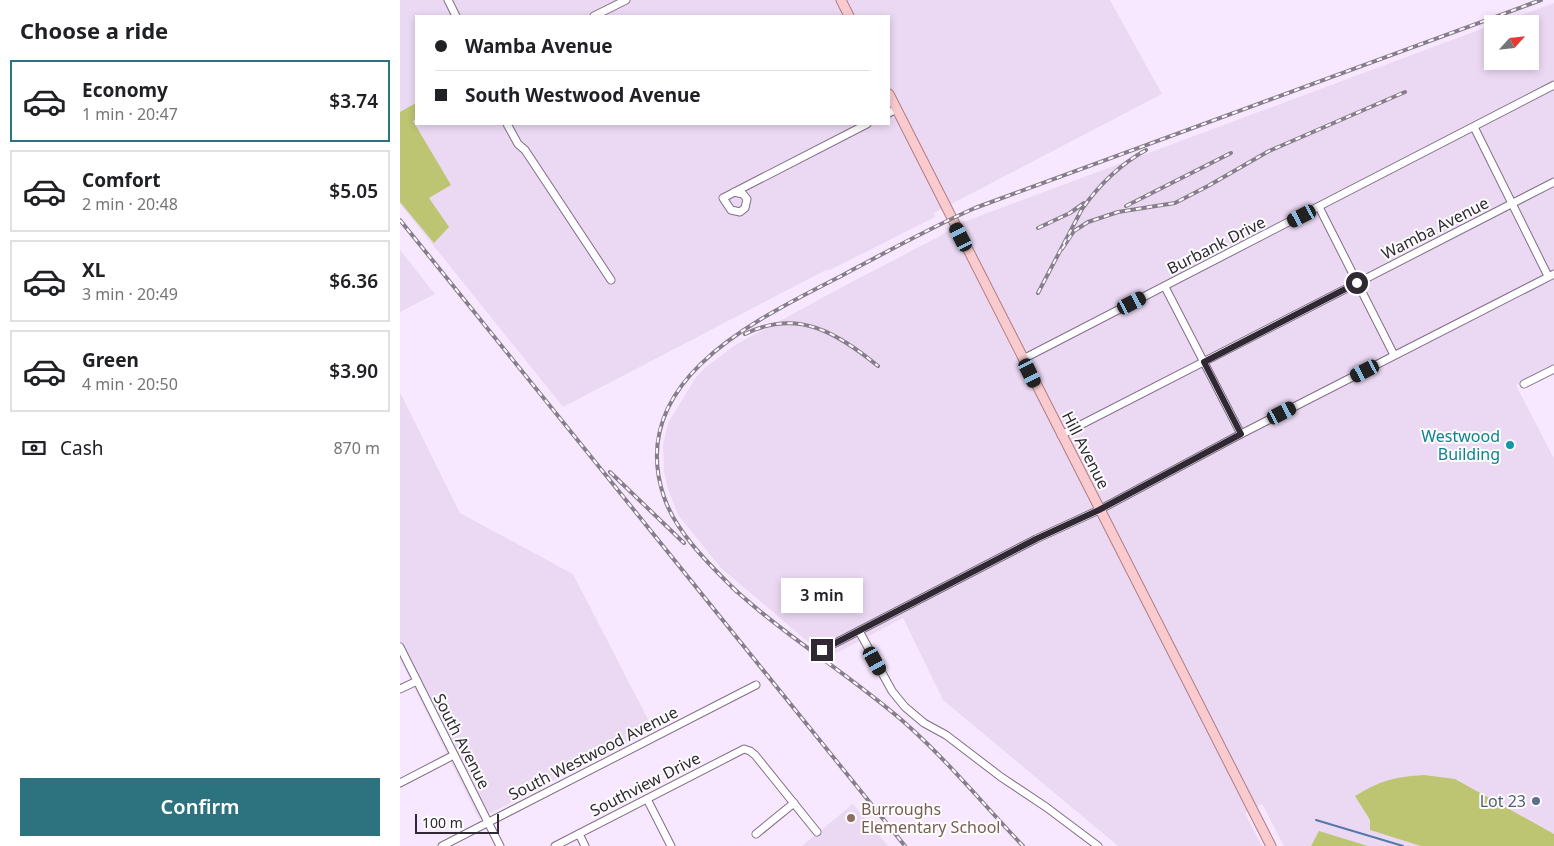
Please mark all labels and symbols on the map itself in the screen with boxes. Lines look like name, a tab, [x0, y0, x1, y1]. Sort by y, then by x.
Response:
north arrow	[1484, 15, 1539, 70]
street label: Wamba Avenue	[1378, 191, 1492, 265]
car	[1285, 203, 1318, 229]
street label: Burbank Drive	[1163, 211, 1269, 279]
car	[947, 220, 974, 254]
route start	[1346, 272, 1368, 294]
car	[1115, 290, 1148, 316]
car	[1016, 356, 1043, 390]
car	[1348, 358, 1381, 384]
car	[1265, 400, 1298, 426]
street label: Hill Avenue	[1057, 407, 1115, 493]
place label: Westwood Building	[1421, 425, 1500, 465]
marker: Westwood Building	[1504, 439, 1516, 451]
callout: 3 min	[781, 578, 863, 612]
route end	[811, 639, 833, 661]
car	[861, 644, 888, 678]
street label: South Avenue	[429, 690, 495, 792]
street label: South Westwood Avenue	[505, 701, 681, 805]
street label: Southview Drive	[586, 747, 704, 821]
place label: Lot 23	[1480, 790, 1526, 812]
marker: Lot 23	[1530, 795, 1542, 807]
place label: Burroughs Elementary School	[861, 798, 1000, 838]
scale bar	[415, 811, 499, 834]
marker: Burroughs Elementary School	[845, 812, 857, 824]

